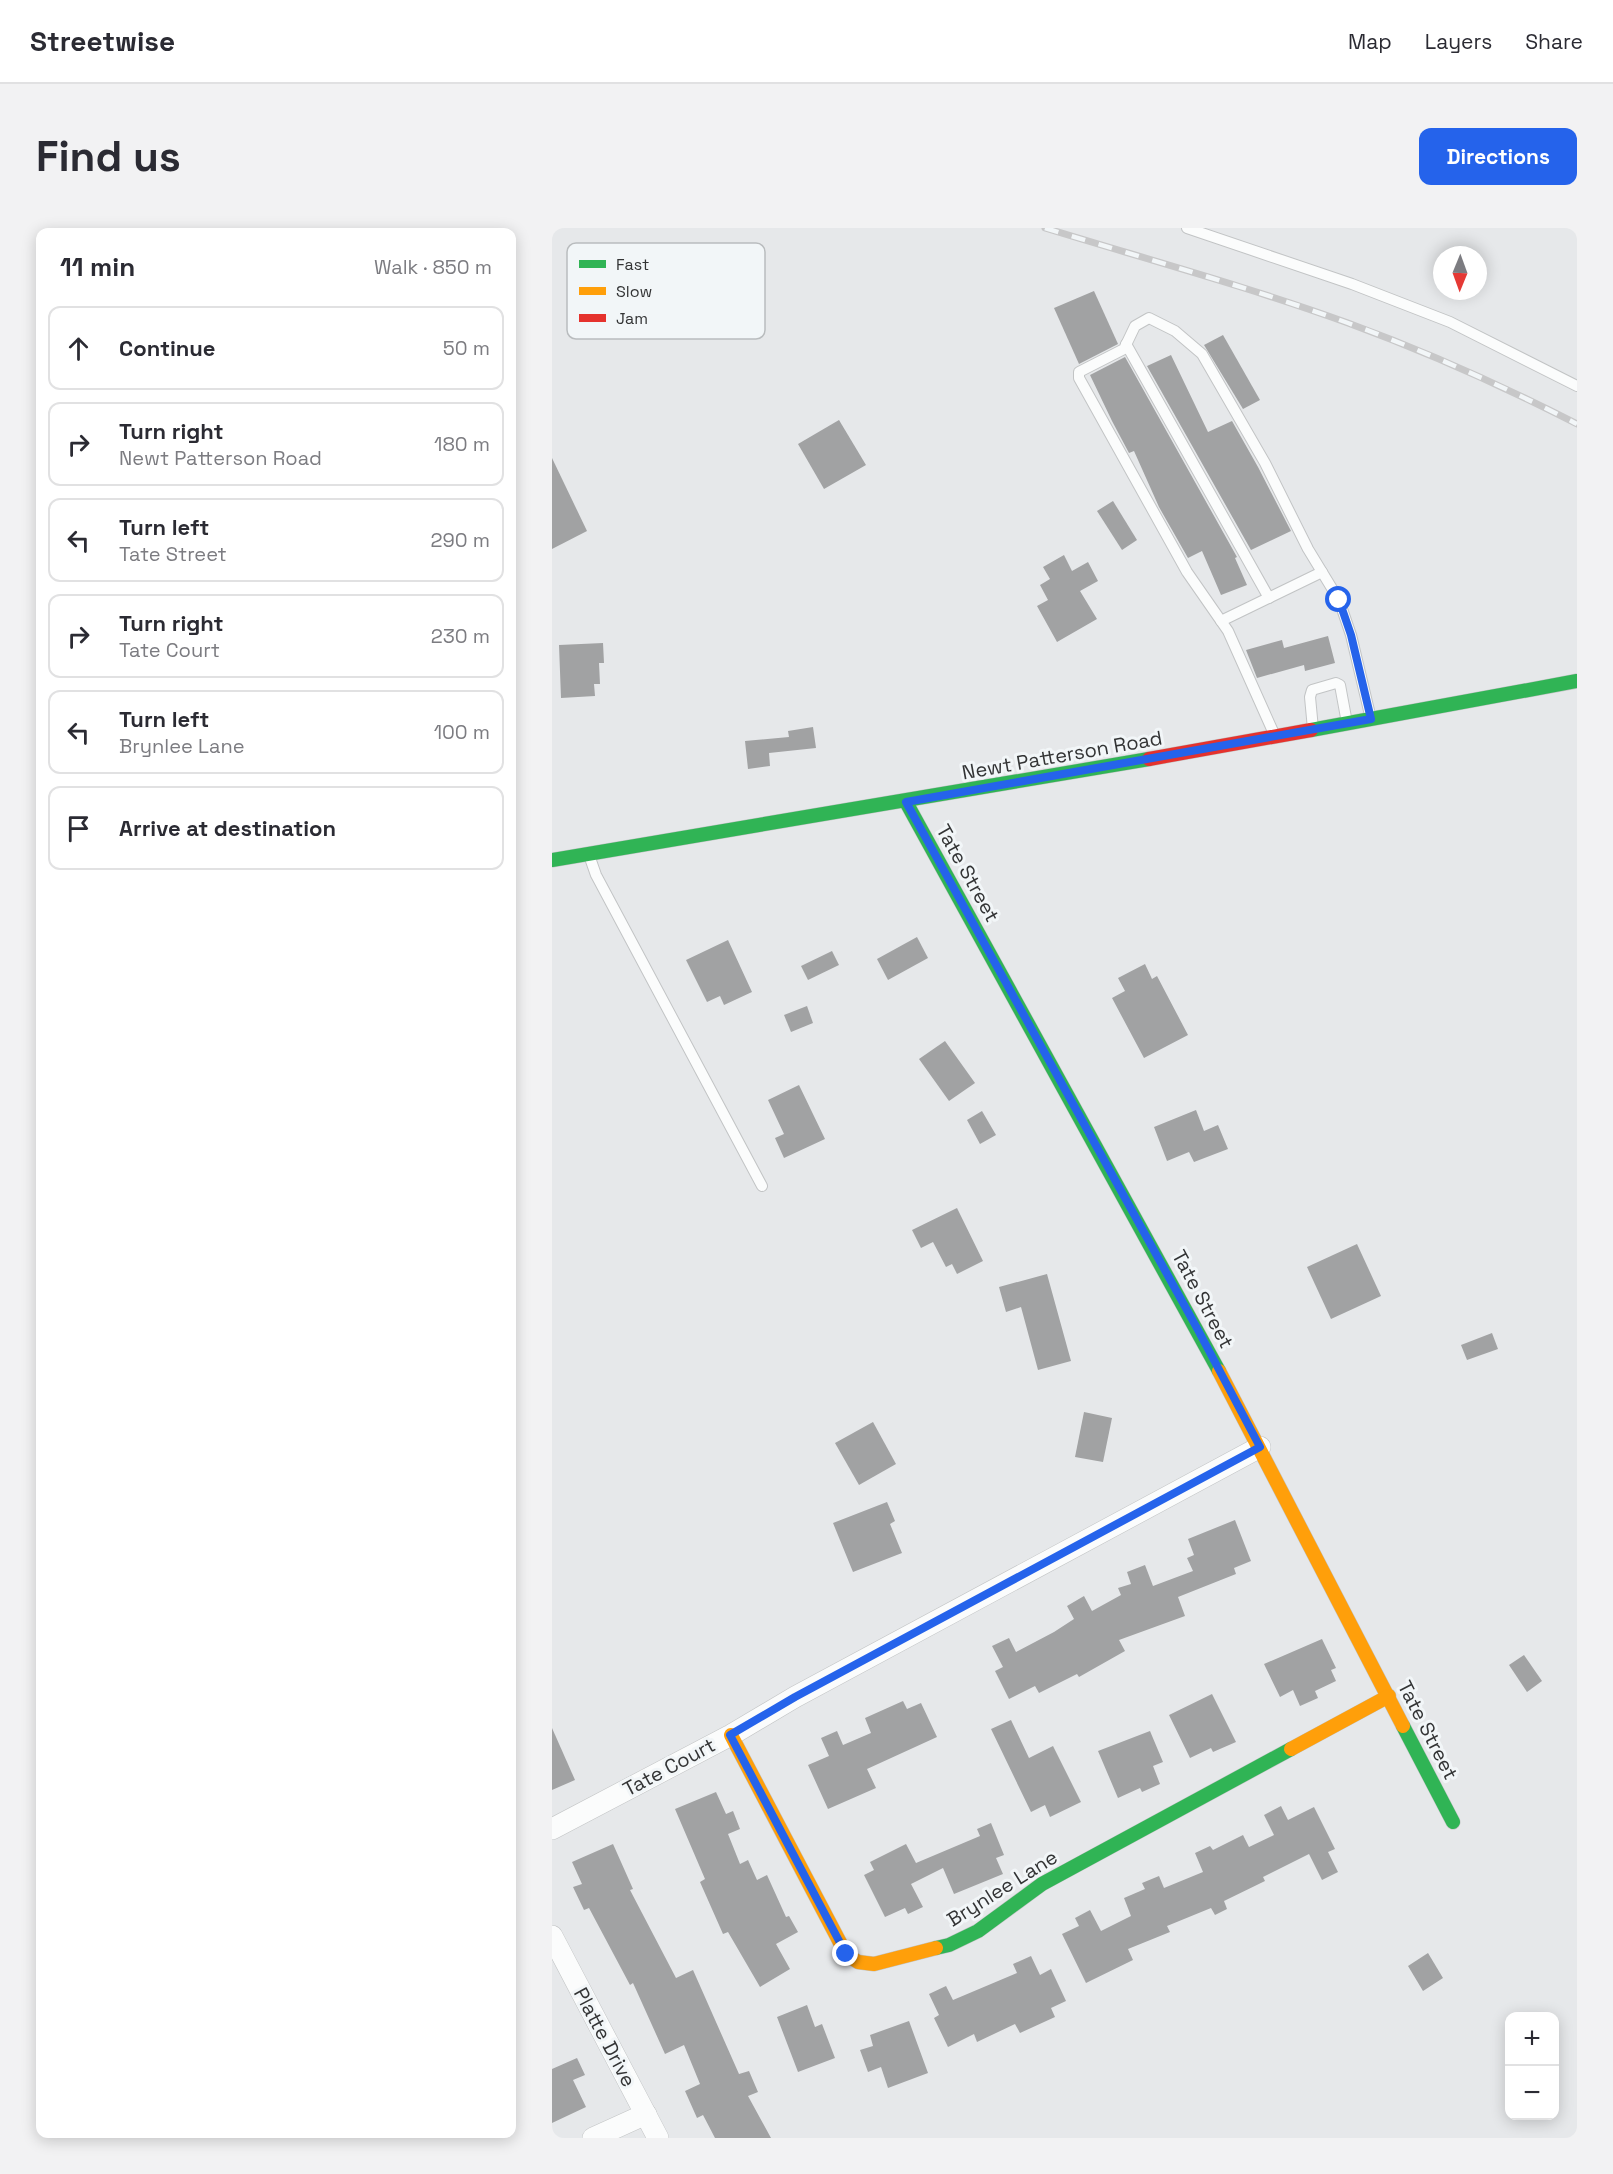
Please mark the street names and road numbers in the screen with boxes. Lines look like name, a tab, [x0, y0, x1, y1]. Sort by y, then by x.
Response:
street label: Newt Patterson Road	[960, 725, 1164, 785]
street label: Tate Street	[930, 820, 1006, 926]
street label: Tate Street	[1166, 1245, 1240, 1353]
street label: Tate Street	[1392, 1676, 1464, 1784]
street label: Tate Court	[618, 1732, 720, 1802]
street label: Brynlee Lane	[942, 1844, 1062, 1932]
street label: Platte Drive	[568, 1983, 642, 2091]

